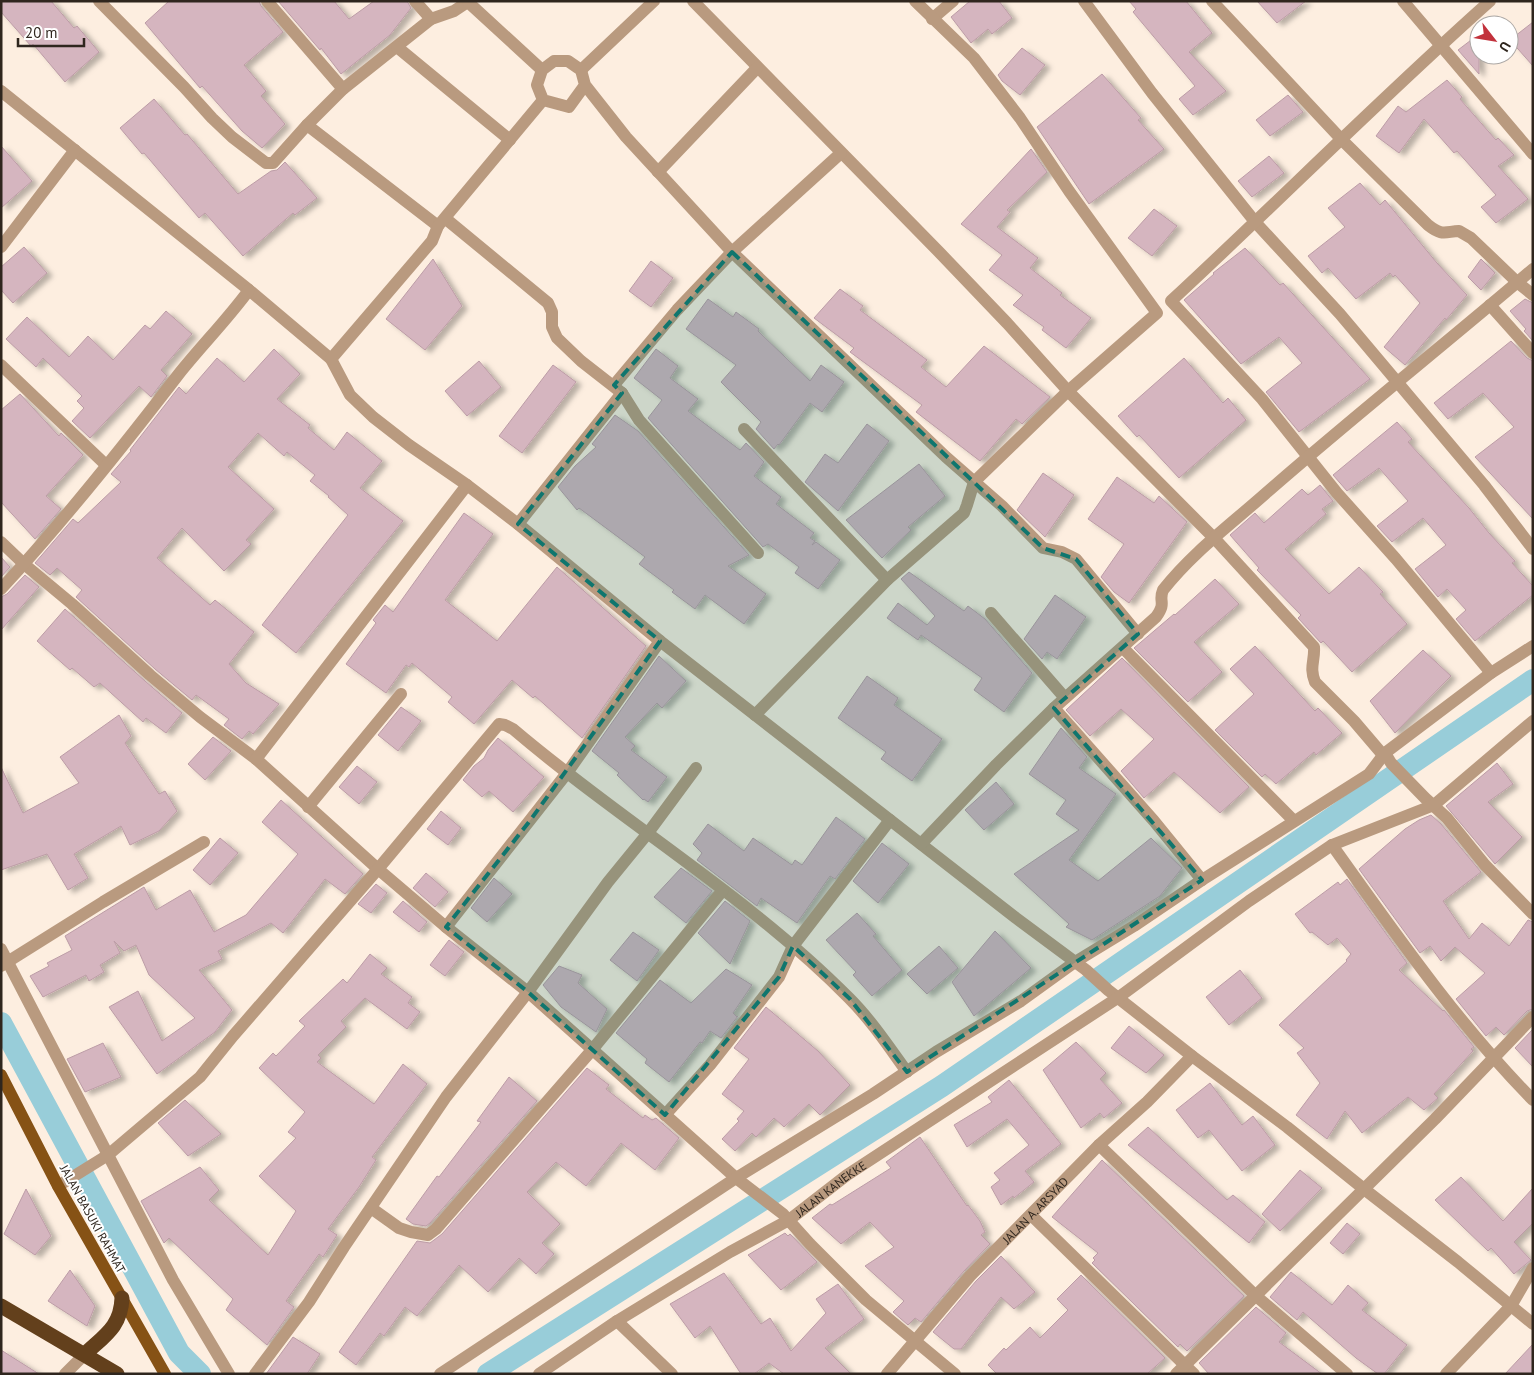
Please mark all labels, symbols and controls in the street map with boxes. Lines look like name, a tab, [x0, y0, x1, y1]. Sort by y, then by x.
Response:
scale bar	[18, 15, 84, 47]
north arrow	[1469, 15, 1519, 65]
text: 20 m	[25, 23, 58, 42]
text: U	[1495, 38, 1515, 55]
street label: JALAN KANEKKE	[791, 1157, 869, 1221]
street label: JALAN BASUKI RAHMAT	[56, 1161, 129, 1276]
street label: JALAN A. ARSYAD	[998, 1173, 1071, 1247]

